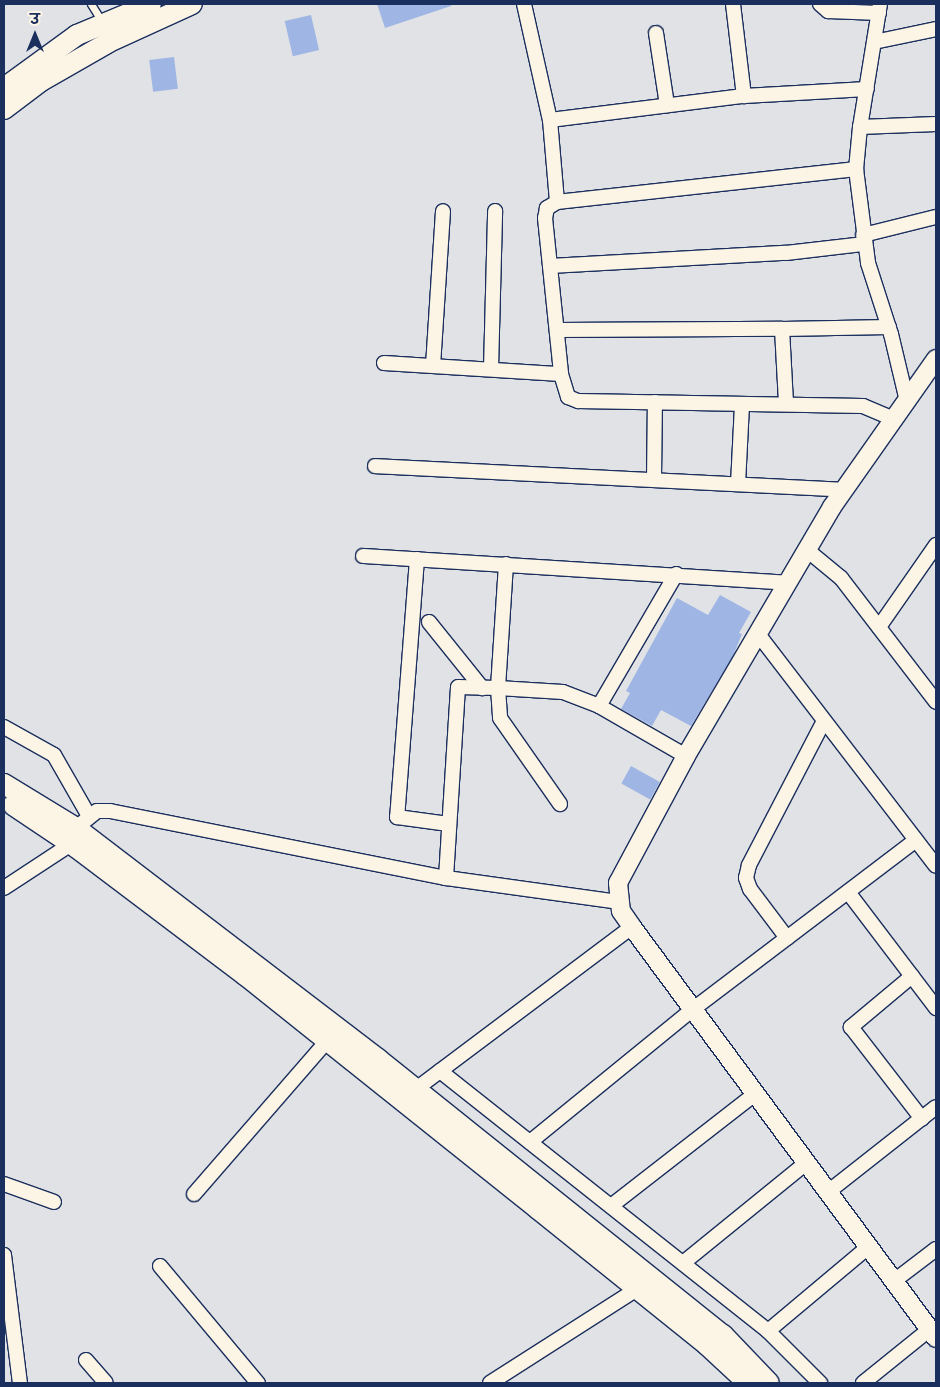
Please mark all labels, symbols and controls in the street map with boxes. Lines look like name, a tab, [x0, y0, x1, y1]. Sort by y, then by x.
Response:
text: उ	[30, 7, 40, 32]
north arrow	[10, 10, 60, 60]

